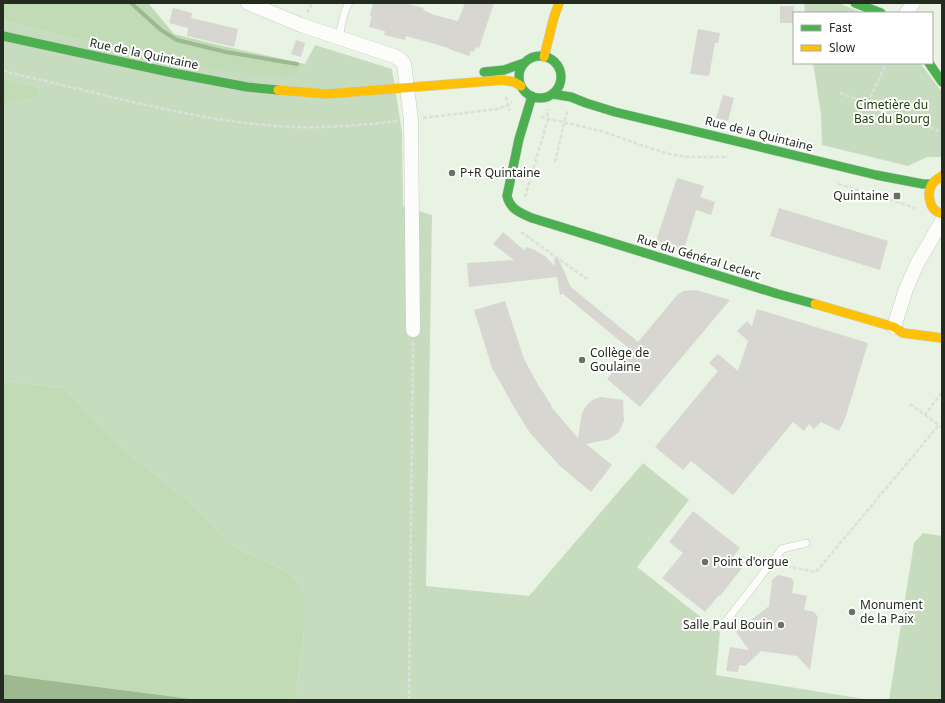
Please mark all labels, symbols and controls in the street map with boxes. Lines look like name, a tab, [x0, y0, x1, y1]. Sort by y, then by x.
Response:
legend	[793, 12, 933, 64]
text: Fast	[829, 19, 853, 36]
street label: Rue de la Quintaine	[88, 34, 200, 73]
text: Slow	[829, 39, 856, 56]
park label: Cimetière du Bas du Bourg	[854, 96, 930, 127]
street label: Rue de la Quintaine	[703, 112, 815, 155]
place label: P+R Quintaine	[460, 164, 541, 181]
marker: P+R Quintaine	[447, 168, 457, 178]
place label: Quintaine	[833, 187, 889, 204]
marker: Quintaine	[892, 191, 902, 201]
street label: Rue du Général Leclerc	[635, 230, 764, 284]
place label: Collège de Goulaine	[590, 344, 649, 375]
marker: Collège de Goulaine	[577, 355, 587, 365]
place label: Point d'orgue	[713, 553, 789, 570]
marker: Point d'orgue	[700, 557, 710, 567]
place label: Monument de la Paix	[860, 596, 923, 627]
marker: Monument de la Paix	[847, 607, 857, 617]
place label: Salle Paul Bouin	[683, 616, 773, 633]
marker: Salle Paul Bouin	[776, 620, 786, 630]

